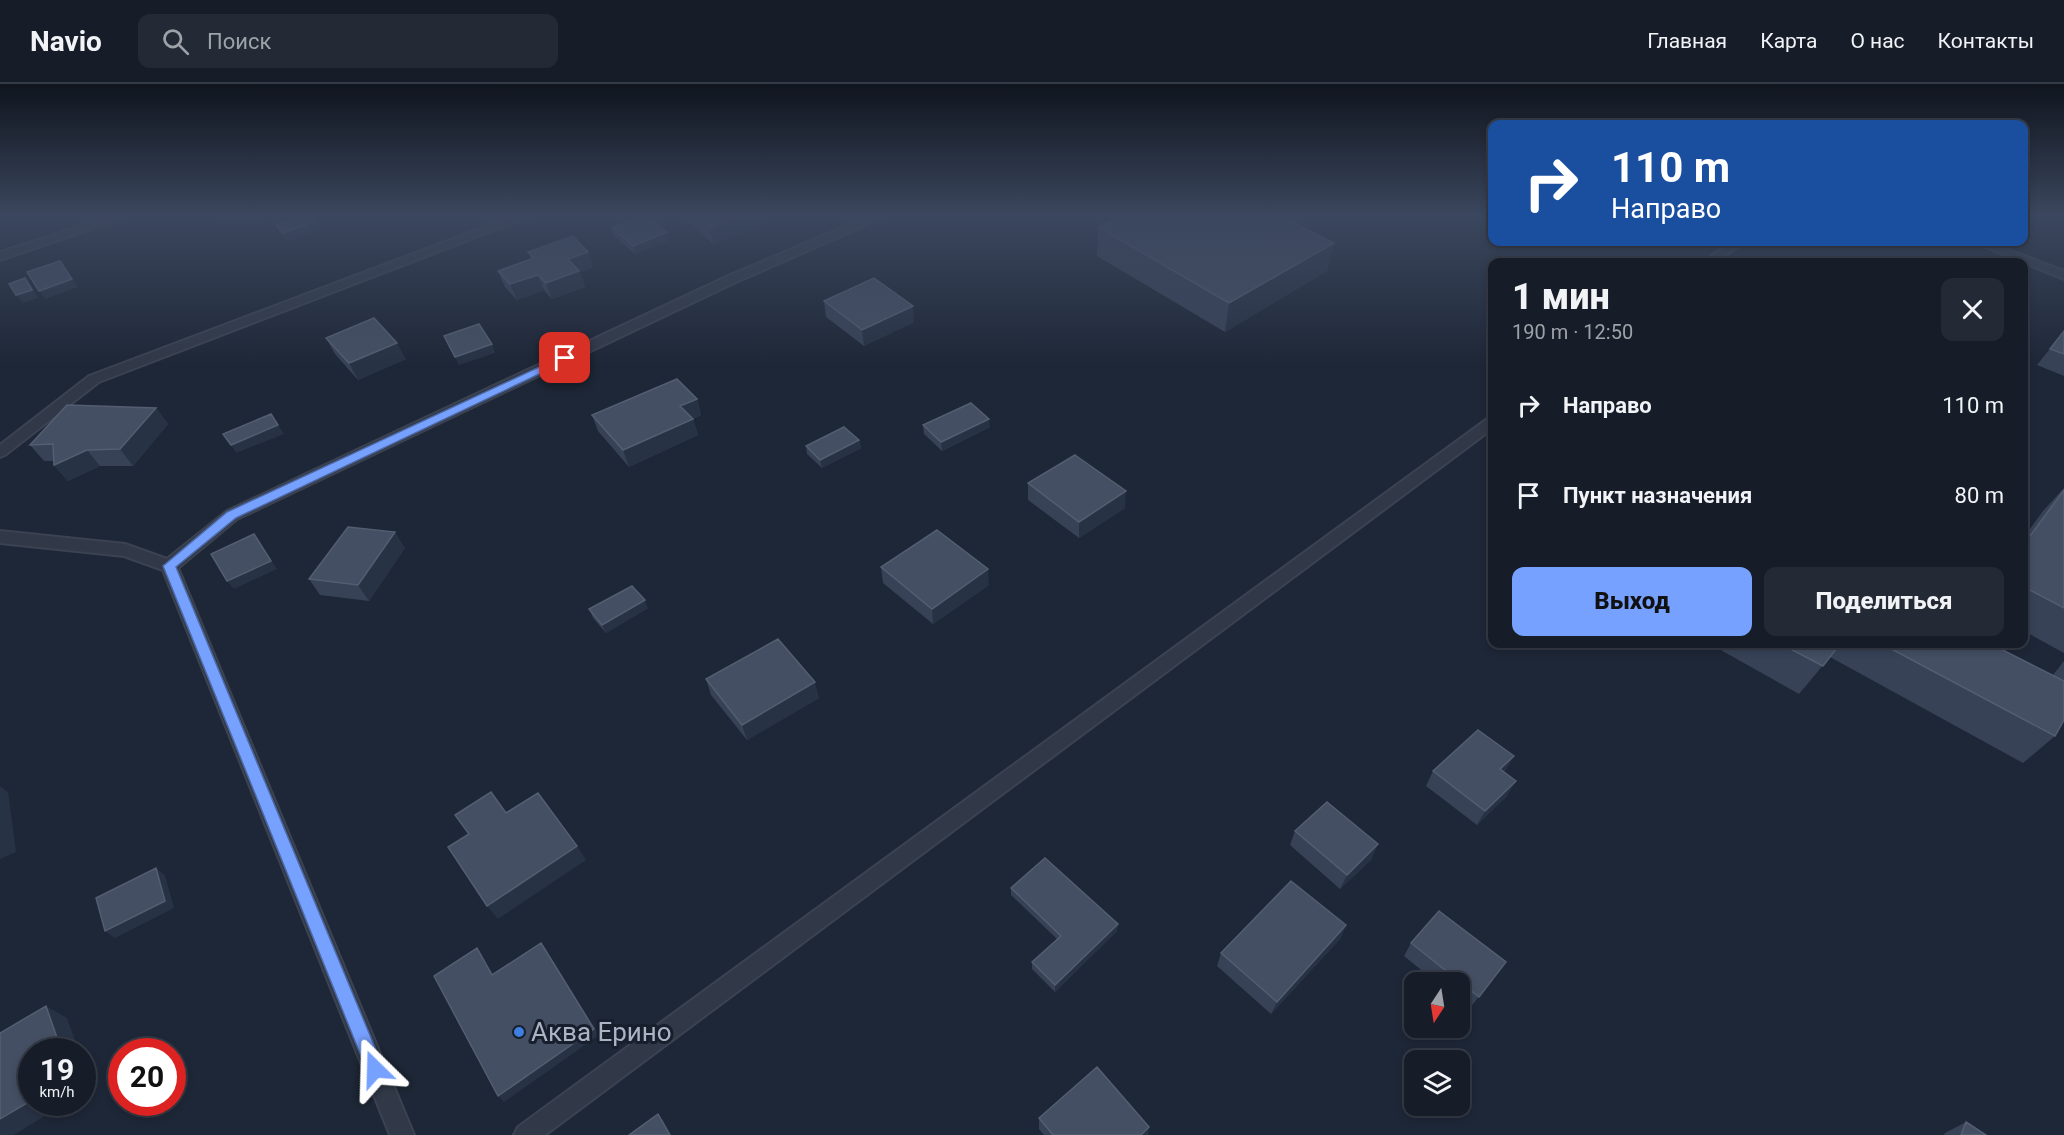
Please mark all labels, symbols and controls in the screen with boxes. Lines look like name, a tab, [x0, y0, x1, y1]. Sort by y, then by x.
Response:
search box	[138, 14, 558, 68]
text: Navio	[30, 25, 102, 58]
icon: search	[159, 25, 192, 58]
text: Поиск	[207, 29, 271, 54]
text: Главная	[1647, 29, 1727, 53]
text: Карта	[1760, 29, 1817, 53]
text: О нас	[1850, 29, 1905, 53]
text: Контакты	[1938, 29, 2034, 53]
text: 110 m	[1611, 143, 1730, 192]
icon: right	[1512, 144, 1590, 222]
text: Направо	[1611, 193, 1721, 225]
text: 1 мин	[1512, 276, 1610, 318]
button: close	[1941, 278, 2004, 341]
text: 190 m · 12:50	[1512, 320, 1633, 344]
pin	[539, 332, 590, 383]
icon: arrive	[548, 341, 581, 374]
icon: right	[1512, 389, 1545, 422]
text: Направо	[1563, 393, 1652, 418]
text: 110 m	[1942, 393, 2004, 418]
icon: arrive	[1512, 479, 1545, 512]
text: Пункт назначения	[1563, 483, 1752, 508]
text: 80 m	[1955, 483, 2004, 508]
button: Выход	[1512, 567, 1752, 636]
button: Поделиться	[1764, 567, 2004, 636]
north arrow	[1404, 972, 1470, 1038]
map controls	[1404, 972, 1470, 1116]
place label: Аква Ерино	[531, 1017, 672, 1047]
marker: Аква Ерино	[512, 1025, 526, 1039]
position arrow	[343, 1037, 407, 1101]
speed limit sign: 20	[108, 1038, 186, 1116]
button: layers	[1404, 1050, 1470, 1116]
text: 19	[40, 1052, 74, 1087]
text: km/h	[39, 1083, 75, 1101]

